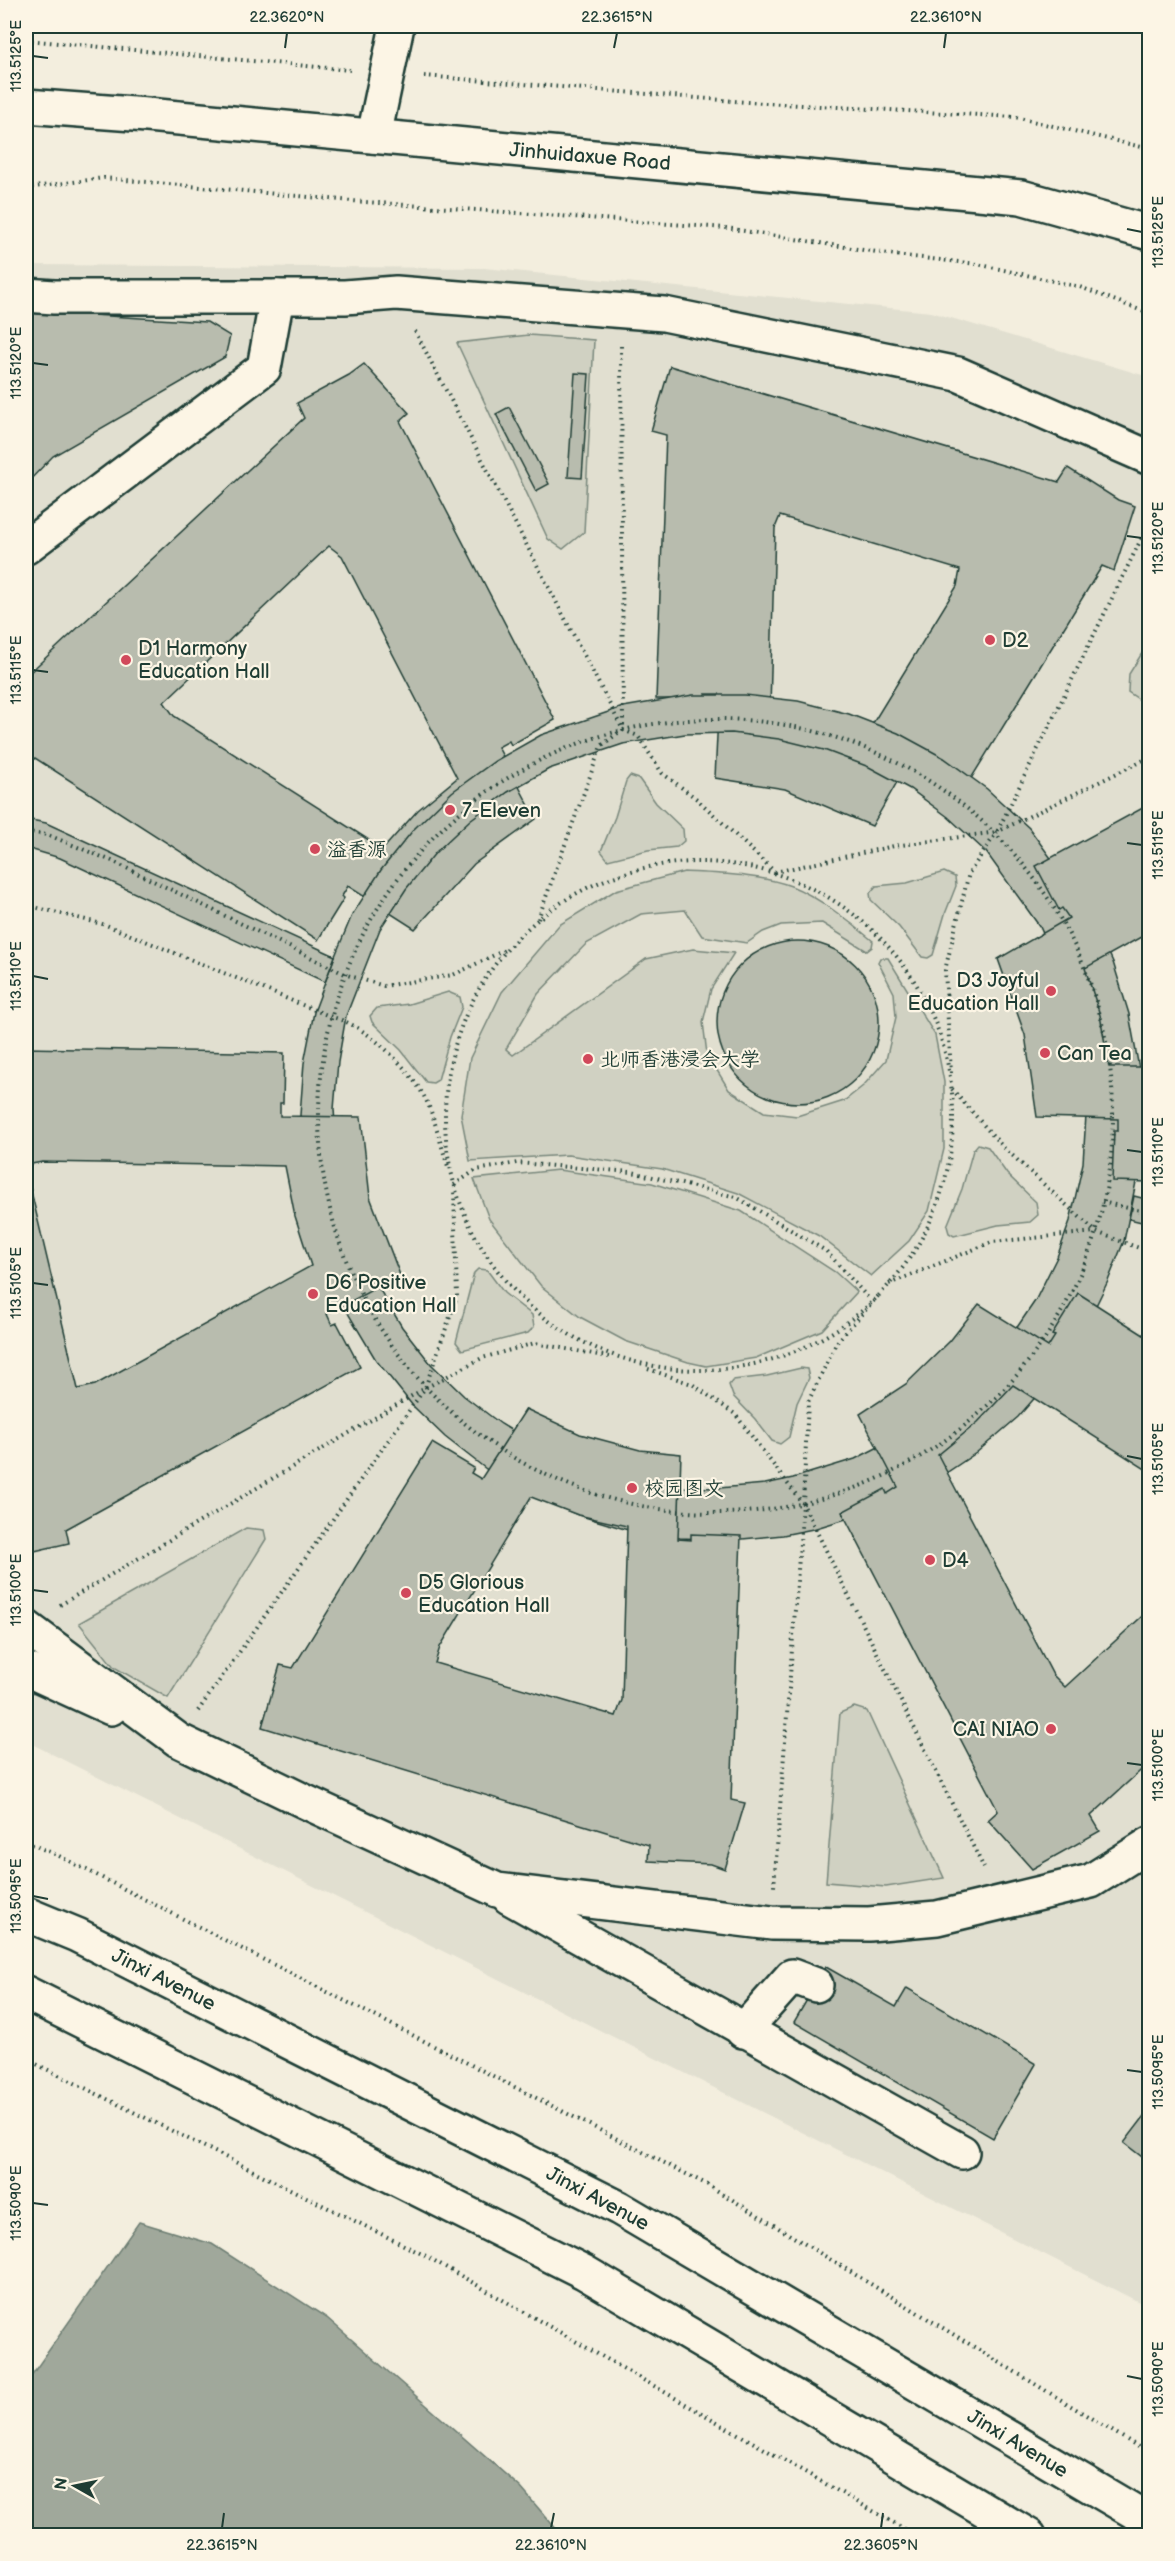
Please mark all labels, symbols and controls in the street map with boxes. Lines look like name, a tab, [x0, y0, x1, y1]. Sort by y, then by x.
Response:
text: 22.3620°N	[250, 8, 324, 27]
text: 22.3615°N	[581, 8, 653, 27]
text: 22.3610°N	[910, 8, 982, 27]
text: 113.5125°E	[7, 20, 26, 92]
street label: Jinhuidaxue Road	[508, 138, 672, 176]
text: 113.5125°E	[1149, 196, 1168, 268]
text: 113.5120°E	[7, 327, 26, 399]
text: 113.5120°E	[1149, 502, 1168, 574]
place label: D2	[1002, 629, 1029, 653]
marker: D2	[983, 633, 997, 647]
text: 113.5115°E	[7, 635, 26, 705]
place label: D1 Harmony Education Hall	[138, 637, 269, 684]
marker: D1 Harmony Education Hall	[119, 653, 133, 667]
place label: 7-Eleven	[462, 799, 541, 823]
marker: 7-Eleven	[443, 803, 457, 817]
text: 113.5115°E	[1149, 810, 1168, 880]
place label: 溢香源	[327, 838, 387, 862]
marker: 溢香源	[308, 842, 322, 856]
text: 113.5110°E	[7, 941, 26, 1011]
place label: D3 Joyful Education Hall	[908, 969, 1039, 1016]
marker: D3 Joyful Education Hall	[1044, 984, 1058, 998]
place label: Can Tea	[1057, 1042, 1132, 1066]
marker: Can Tea	[1038, 1046, 1052, 1060]
place label: 北师香港浸会大学	[600, 1048, 760, 1072]
marker: 北师香港浸会大学	[581, 1052, 595, 1066]
text: 113.5110°E	[1149, 1117, 1168, 1187]
text: 113.5105°E	[7, 1247, 26, 1319]
place label: D6 Positive Education Hall	[325, 1271, 456, 1318]
marker: D6 Positive Education Hall	[306, 1287, 320, 1301]
text: 113.5105°E	[1149, 1423, 1168, 1495]
place label: 校园图文	[644, 1477, 724, 1501]
marker: 校园图文	[625, 1481, 639, 1495]
place label: D4	[942, 1549, 969, 1573]
marker: D4	[923, 1553, 937, 1567]
text: 113.5100°E	[7, 1554, 26, 1626]
place label: D5 Glorious Education Hall	[418, 1571, 549, 1618]
marker: D5 Glorious Education Hall	[399, 1586, 413, 1600]
place label: CAI NIAO	[953, 1718, 1039, 1742]
marker: CAI NIAO	[1044, 1722, 1058, 1736]
text: 113.5100°E	[1149, 1729, 1168, 1801]
text: 113.5095°E	[7, 1858, 26, 1934]
street label: Jinxi Avenue	[108, 1943, 220, 2016]
text: 113.5095°E	[1149, 2034, 1168, 2110]
street label: Jinxi Avenue	[542, 2162, 653, 2236]
text: 113.5090°E	[7, 2165, 26, 2241]
text: 113.5090°E	[1149, 2341, 1168, 2417]
street label: Jinxi Avenue	[963, 2404, 1072, 2483]
north arrow	[45, 2456, 105, 2516]
text: N	[51, 2476, 72, 2491]
text: 22.3615°N	[186, 2536, 258, 2555]
text: 22.3610°N	[515, 2536, 587, 2555]
text: 22.3605°N	[844, 2536, 918, 2555]

